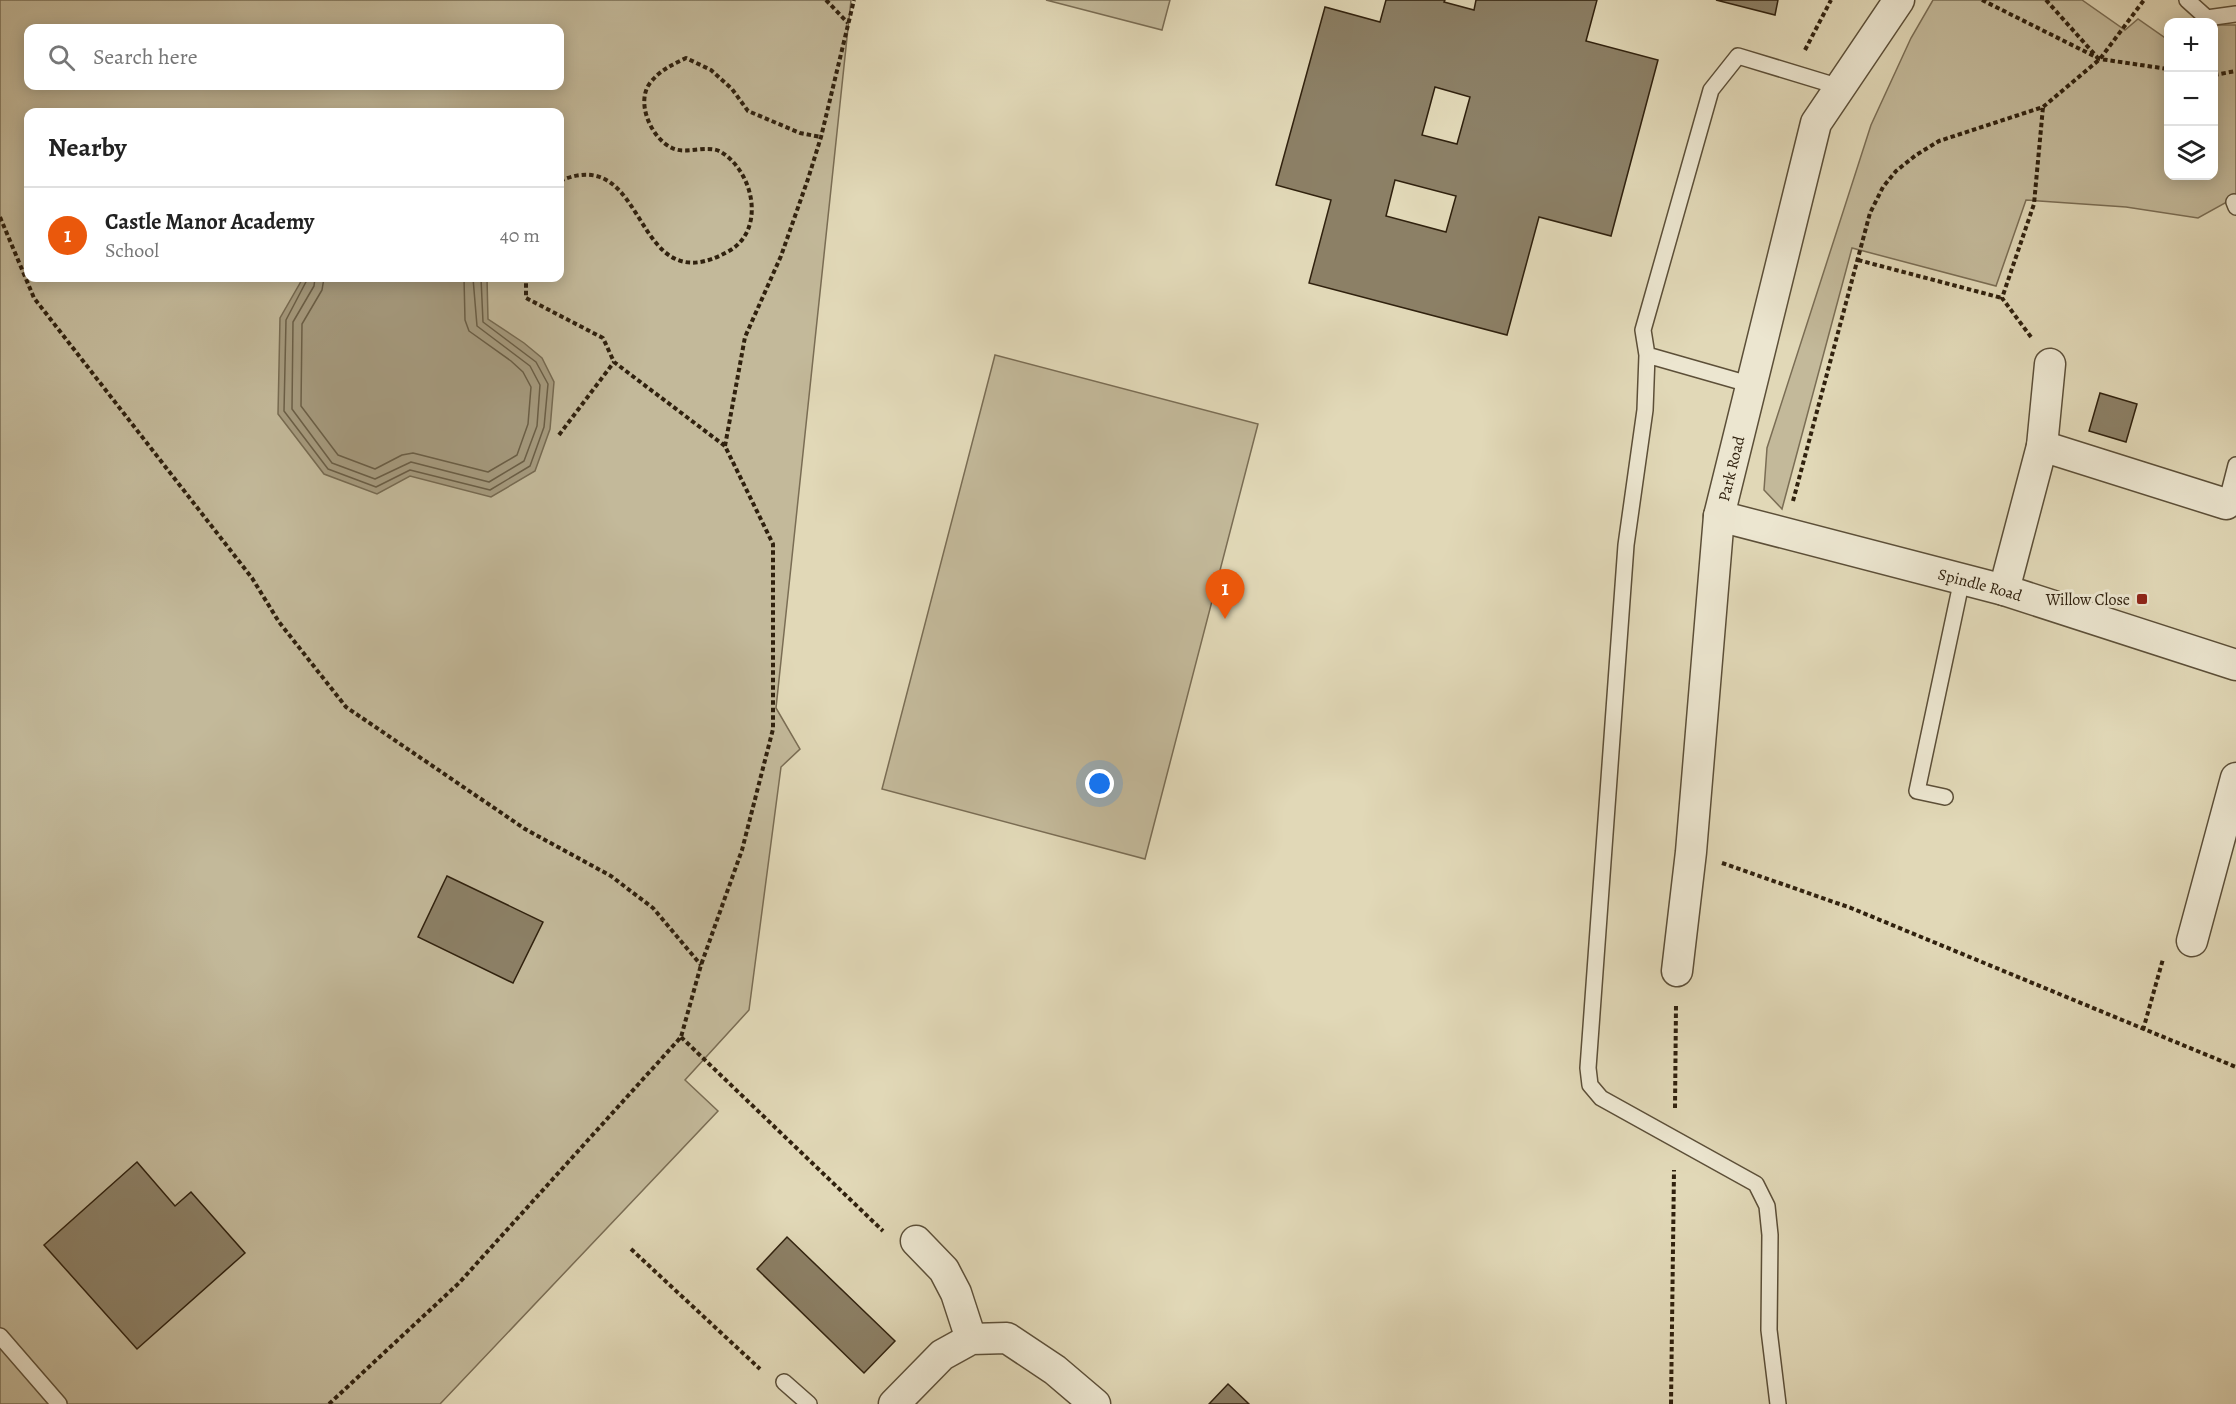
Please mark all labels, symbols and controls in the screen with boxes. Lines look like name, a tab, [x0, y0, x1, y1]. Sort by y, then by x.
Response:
map controls	[2164, 18, 2218, 180]
button: +	[2164, 18, 2218, 72]
search box	[24, 24, 564, 90]
icon: search	[45, 41, 78, 74]
text: Search here	[93, 42, 198, 72]
button: −	[2164, 72, 2218, 126]
button: layers	[2164, 126, 2218, 180]
text: Nearby	[48, 130, 127, 165]
text: Castle Manor Academy	[105, 207, 314, 237]
text: 1	[64, 222, 71, 249]
text: 40 m	[500, 222, 540, 249]
text: School	[105, 237, 159, 264]
street label: Park Road	[1713, 433, 1750, 504]
street label: Spindle Road	[1936, 563, 2025, 607]
pin: 1	[1206, 570, 1244, 619]
place label: Willow Close	[2045, 589, 2130, 611]
marker: Willow Close	[2135, 592, 2149, 606]
your location	[1085, 769, 1114, 798]

